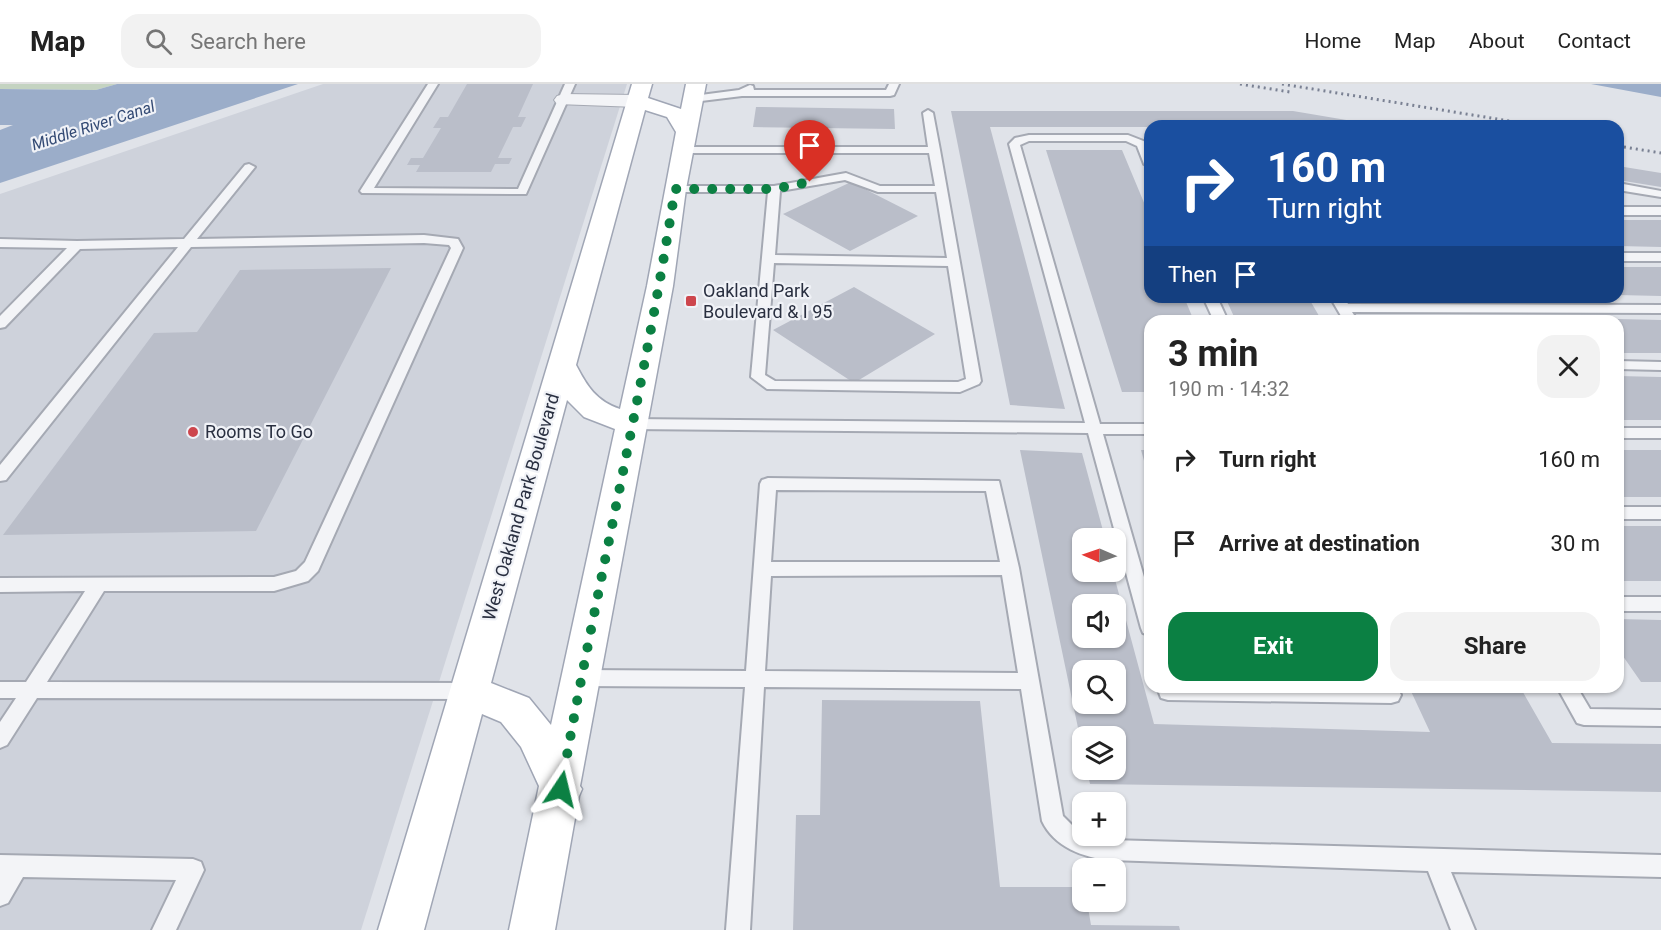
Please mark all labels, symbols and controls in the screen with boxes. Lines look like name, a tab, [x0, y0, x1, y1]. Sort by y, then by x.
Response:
search box	[121, 14, 541, 68]
text: Map	[30, 25, 85, 58]
icon: search	[142, 25, 175, 58]
text: Search here	[190, 29, 306, 54]
text: Home	[1305, 29, 1361, 53]
text: Map	[1394, 29, 1436, 53]
text: About	[1469, 29, 1525, 53]
text: Contact	[1558, 29, 1631, 53]
water label: Middle River Canal	[29, 97, 157, 154]
pin	[784, 120, 835, 182]
icon: arrive	[793, 129, 826, 162]
text: 160 m	[1267, 143, 1386, 192]
icon: right	[1168, 144, 1246, 222]
text: Turn right	[1267, 193, 1382, 225]
icon: arrive	[1229, 258, 1262, 291]
text: Then	[1168, 262, 1217, 287]
place label: Oakland Park Boulevard & I 95	[703, 280, 832, 322]
marker: Oakland Park Boulevard & I 95	[684, 294, 698, 308]
text: 3 min	[1168, 333, 1259, 375]
button: close	[1537, 335, 1600, 398]
text: 190 m · 14:32	[1168, 377, 1289, 401]
street label: West Oakland Park Boulevard	[478, 391, 563, 623]
place label: Rooms To Go	[205, 421, 313, 442]
marker: Rooms To Go	[186, 425, 200, 439]
icon: right	[1168, 443, 1201, 476]
text: Turn right	[1219, 447, 1316, 472]
text: 160 m	[1538, 447, 1600, 472]
icon: arrive	[1168, 527, 1201, 560]
north arrow	[1072, 528, 1126, 582]
map controls	[1072, 528, 1126, 912]
text: Arrive at destination	[1219, 531, 1420, 556]
text: 30 m	[1551, 531, 1600, 556]
button: sound	[1072, 594, 1126, 648]
button: Exit	[1168, 612, 1378, 681]
button: Share	[1390, 612, 1600, 681]
button: search	[1072, 660, 1126, 714]
button: layers	[1072, 726, 1126, 780]
position arrow	[529, 757, 593, 821]
button: +	[1072, 792, 1126, 846]
button: −	[1072, 858, 1126, 912]

